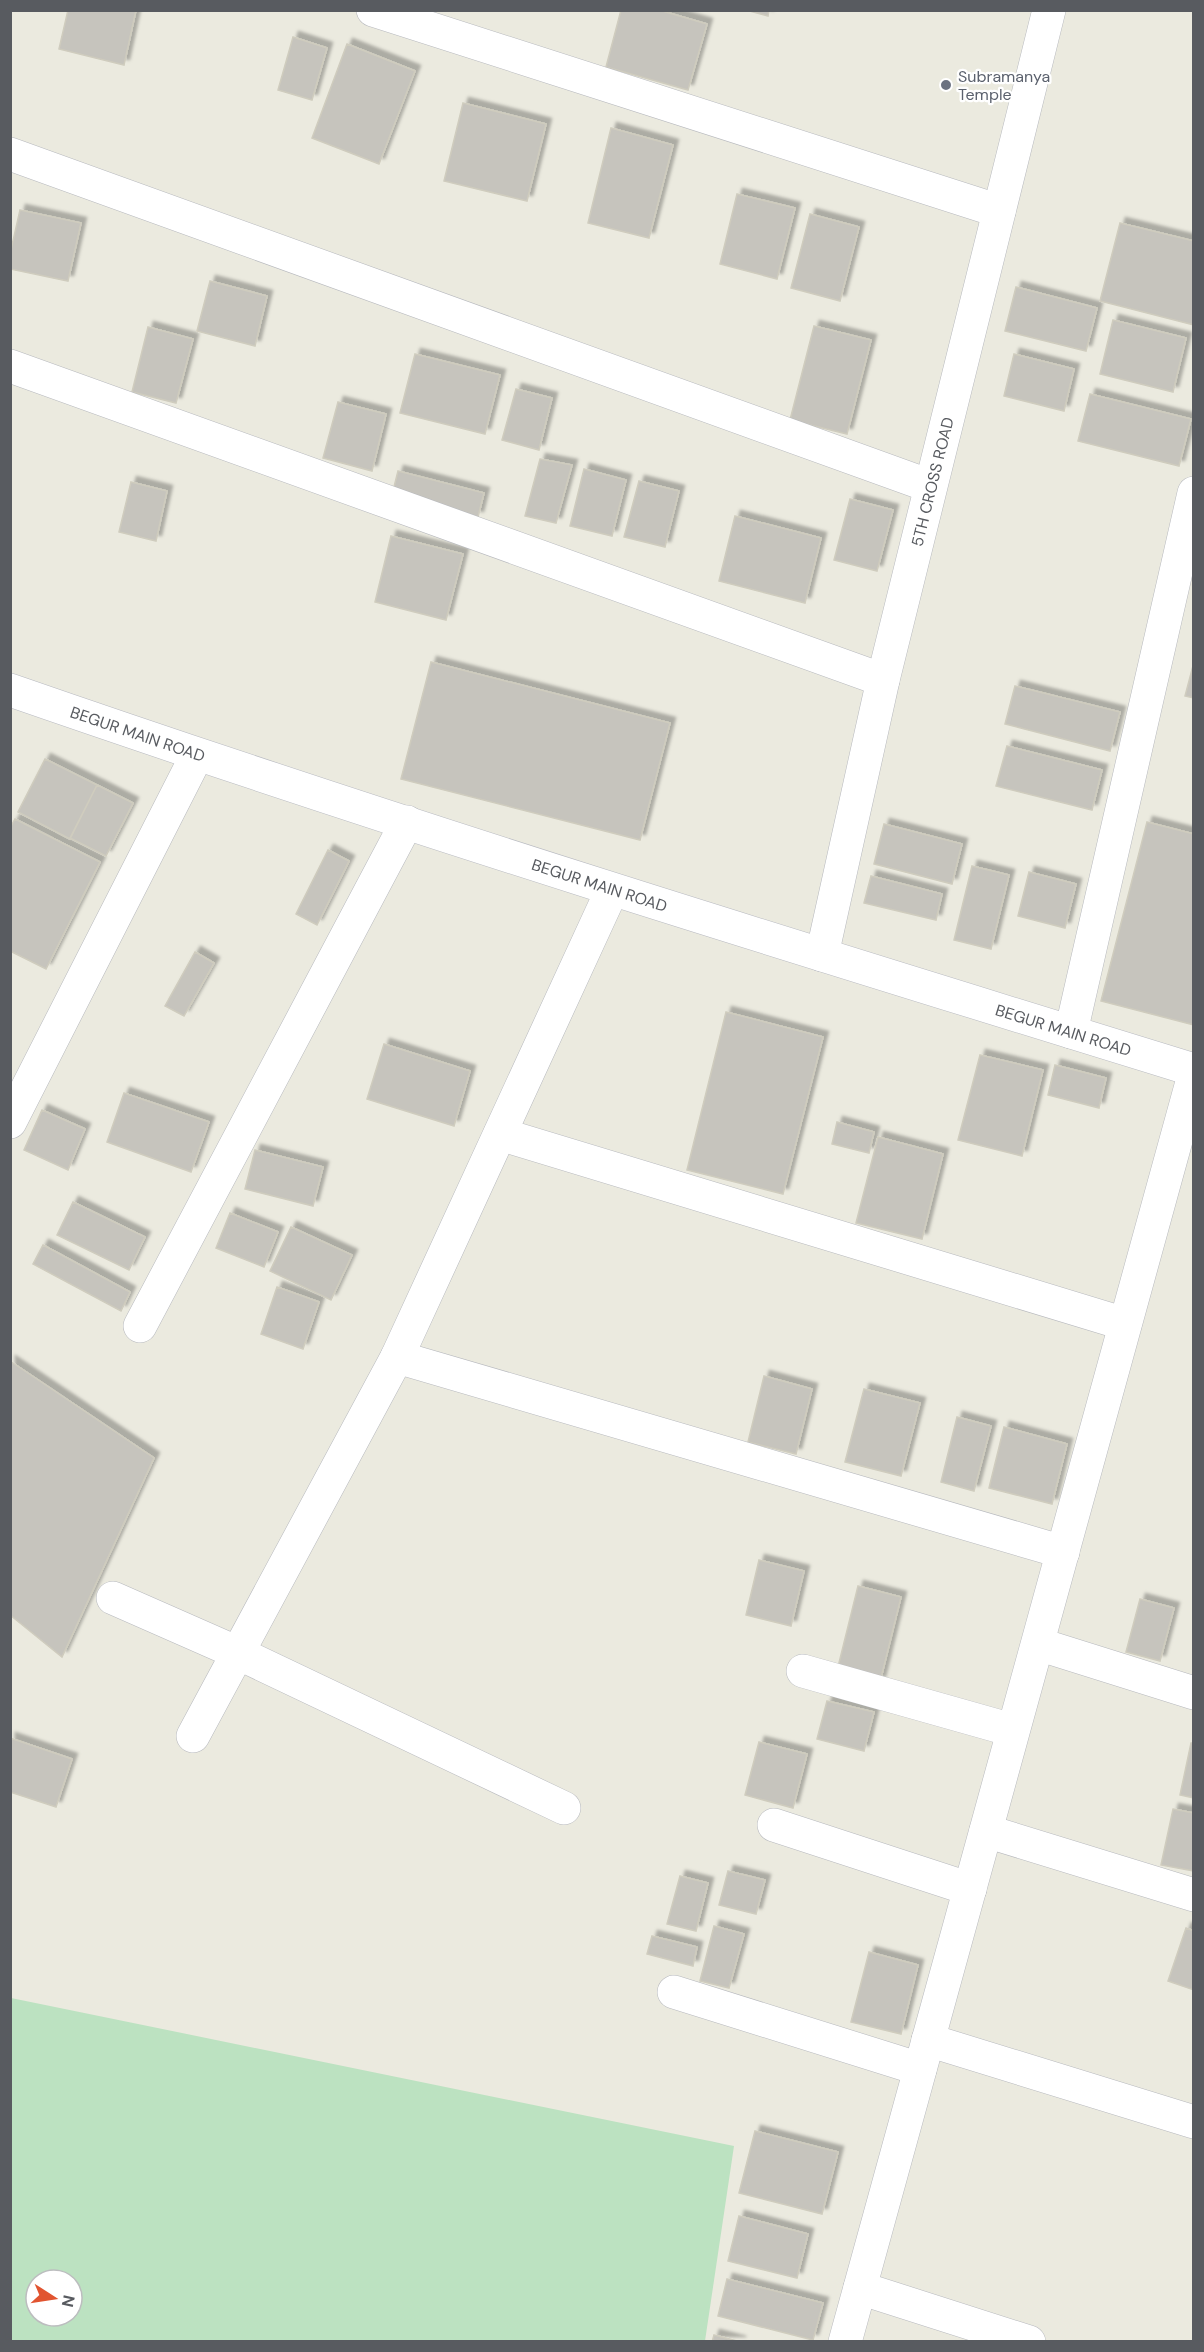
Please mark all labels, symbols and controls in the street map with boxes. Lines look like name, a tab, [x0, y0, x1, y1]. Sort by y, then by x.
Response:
place label: Subramanya Temple	[958, 66, 1050, 105]
marker: Subramanya Temple	[939, 78, 953, 92]
street label: 5TH CROSS ROAD	[906, 415, 959, 549]
street label: BEGUR MAIN ROAD	[67, 702, 208, 767]
street label: BEGUR MAIN ROAD	[529, 854, 670, 917]
street label: BEGUR MAIN ROAD	[993, 999, 1134, 1061]
north arrow	[24, 2268, 84, 2328]
text: N	[57, 2293, 80, 2309]

